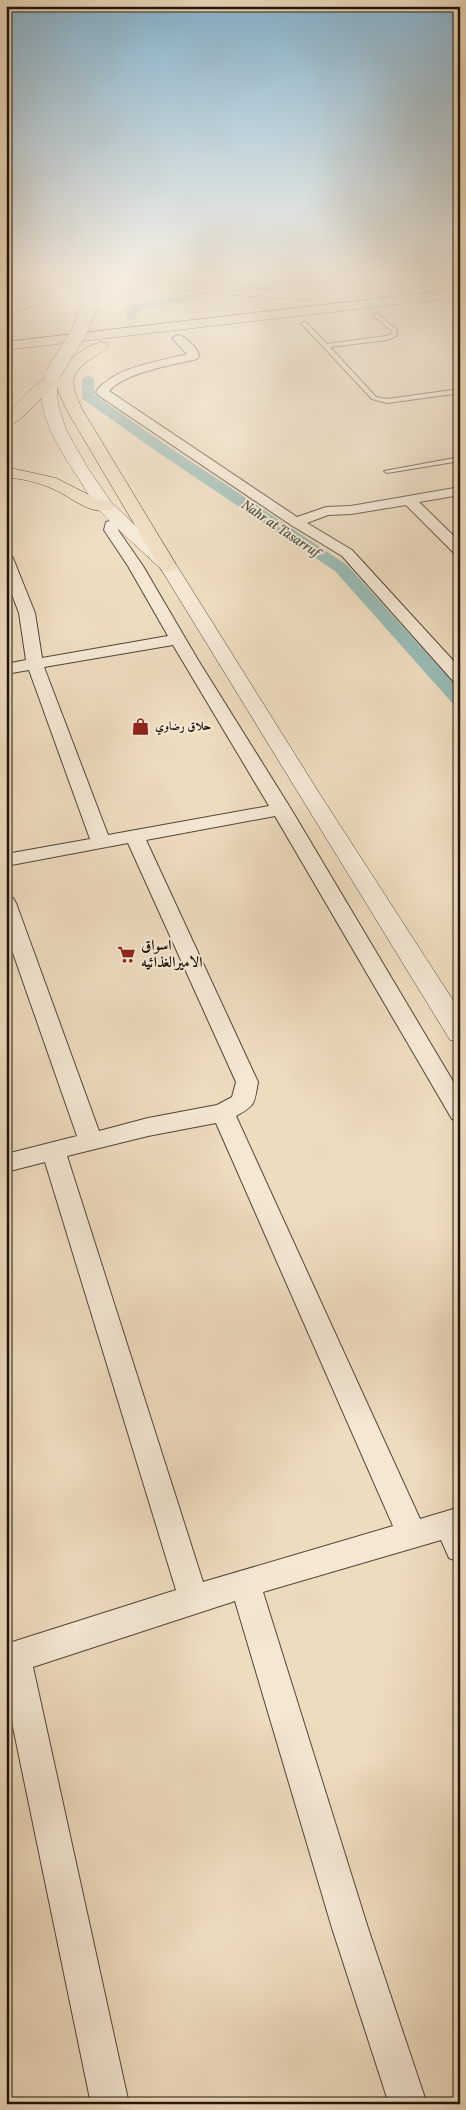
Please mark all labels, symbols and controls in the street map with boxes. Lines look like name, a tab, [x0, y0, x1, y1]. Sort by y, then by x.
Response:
water label: Nahr at Tasarruf	[237, 496, 326, 564]
shop icon: حلاق رضاوي	[131, 716, 151, 736]
place label: حلاق رضاوي	[155, 719, 211, 736]
place label: اسواق الاميرالغذائيه	[141, 936, 202, 974]
supermarket icon: اسواق الاميرالغذائيه	[117, 944, 137, 964]

